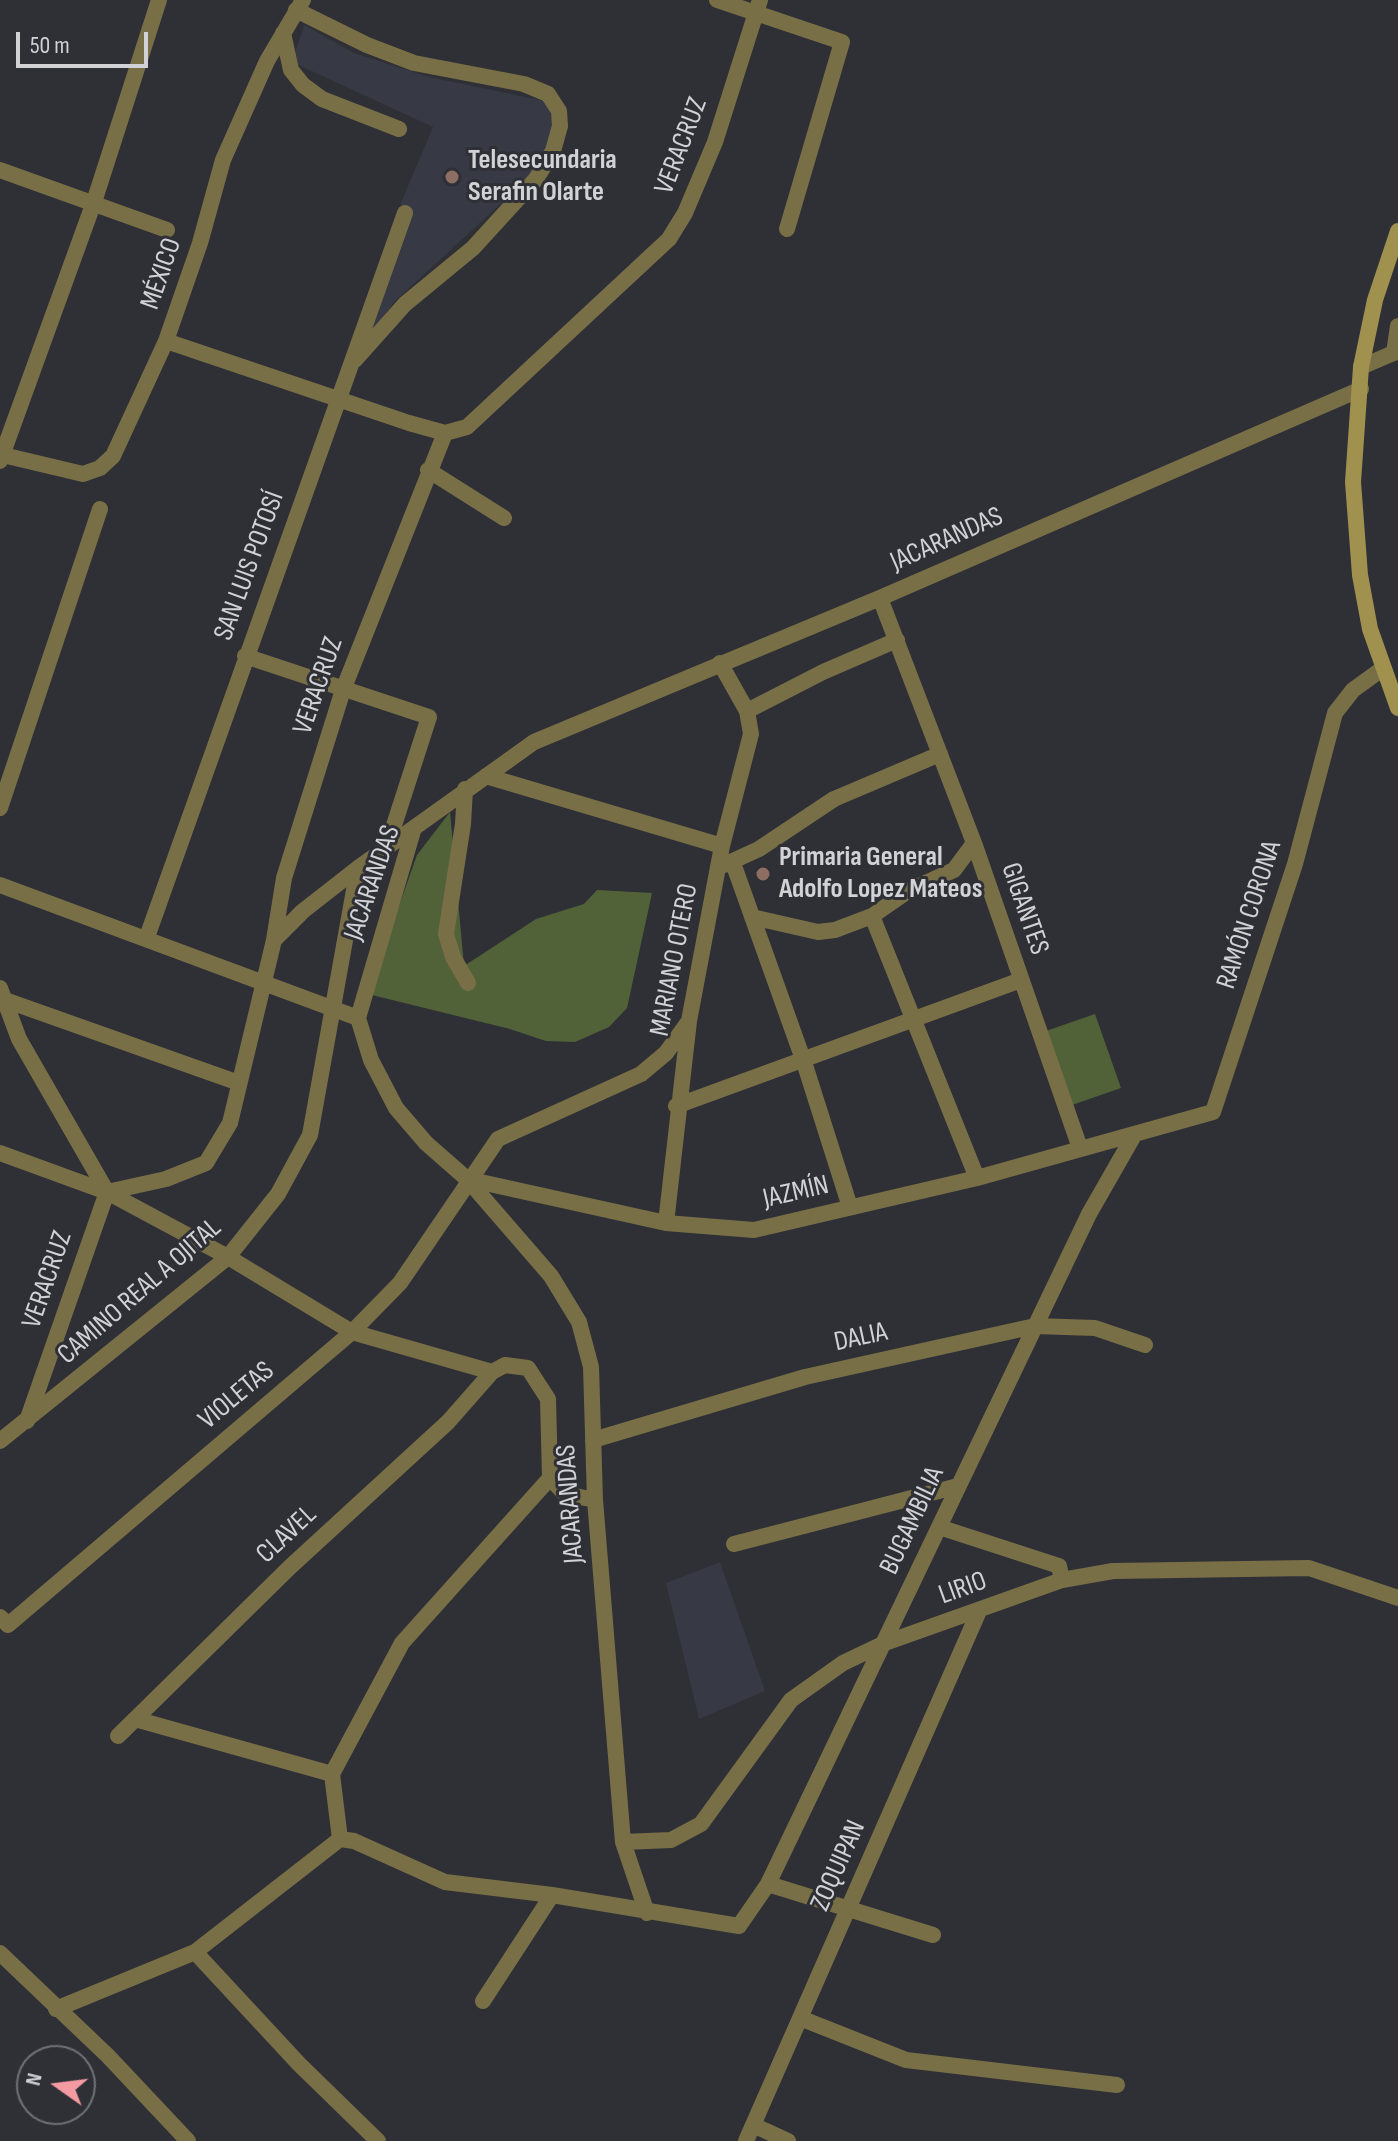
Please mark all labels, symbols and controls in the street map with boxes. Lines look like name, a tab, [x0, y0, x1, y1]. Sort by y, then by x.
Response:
scale bar	[20, 16, 152, 66]
text: 50 m	[30, 31, 70, 60]
street label: VERACRUZ	[648, 93, 716, 199]
place label: Telesecundaria Serafin Olarte	[468, 144, 617, 210]
marker: Telesecundaria Serafin Olarte	[443, 168, 461, 186]
street label: MÉXICO	[134, 234, 190, 314]
street label: SAN LUIS POTOSÍ	[208, 487, 292, 645]
street label: JACARANDAS	[886, 500, 1008, 580]
street label: VERACRUZ	[287, 633, 351, 739]
street label: JACARANDAS	[338, 821, 408, 945]
street label: RAMÓN CORONA	[1210, 837, 1290, 993]
place label: Primaria General Adolfo Lopez Mateos	[779, 841, 983, 907]
street label: GIGANTES	[993, 859, 1055, 959]
marker: Primaria General Adolfo Lopez Mateos	[754, 865, 772, 883]
street label: MARIANO OTERO	[644, 881, 706, 1039]
street label: JAZMÍN	[760, 1169, 832, 1217]
street label: CAMINO REAL A OJITAL	[51, 1212, 229, 1372]
street label: VERACRUZ	[16, 1227, 80, 1333]
street label: DALIA	[831, 1316, 891, 1360]
street label: VIOLETAS	[192, 1355, 282, 1437]
street label: JACARANDAS	[550, 1443, 592, 1565]
street label: BUGAMBILIA	[873, 1462, 953, 1580]
street label: CLAVEL	[250, 1499, 324, 1571]
street label: LIRIO	[935, 1565, 991, 1613]
street label: ZOQUIPAN	[804, 1815, 874, 1917]
north arrow	[16, 2045, 96, 2125]
text: N	[20, 2071, 49, 2089]

